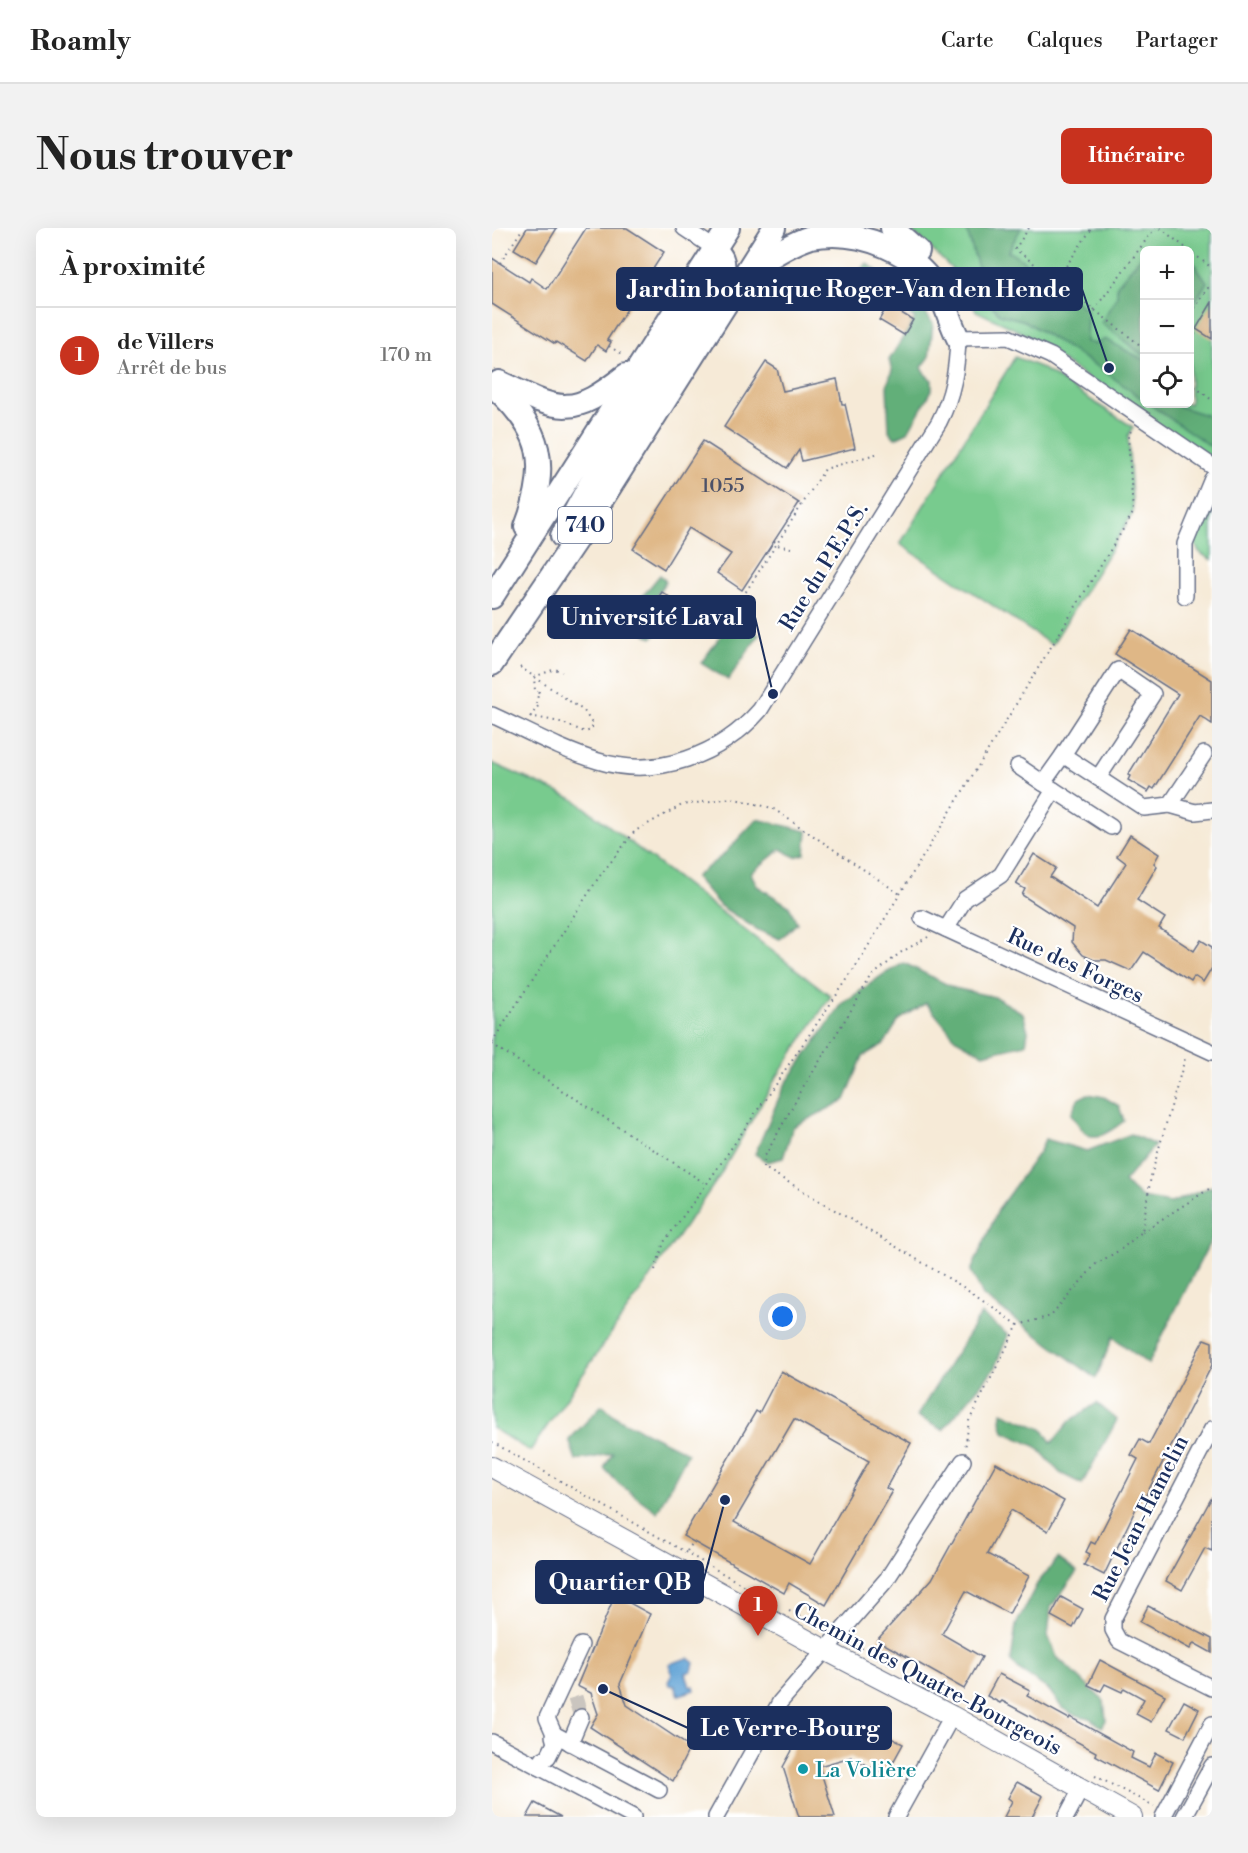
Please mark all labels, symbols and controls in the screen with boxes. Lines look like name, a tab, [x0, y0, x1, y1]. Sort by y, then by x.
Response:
text: Roamly	[30, 24, 131, 59]
text: Carte	[941, 28, 994, 54]
text: Calques	[1027, 28, 1103, 54]
text: Partager	[1136, 28, 1218, 54]
button: Itinéraire	[1061, 128, 1212, 184]
text: Nous trouver	[36, 130, 294, 183]
map controls	[1140, 246, 1194, 408]
button: +	[1140, 246, 1194, 300]
text: À proximité	[60, 251, 205, 283]
callout: Jardin botanique Roger-Van den Hende	[617, 268, 1082, 310]
text: Jardin botanique Roger-Van den Hende	[626, 275, 1071, 305]
button: −	[1140, 300, 1194, 354]
text: de Villers	[117, 329, 214, 356]
text: 1	[75, 343, 84, 368]
text: 170 m	[380, 343, 432, 368]
button: locate	[1140, 354, 1194, 408]
text: Arrêt de bus	[117, 356, 227, 381]
house number: 1055	[701, 474, 745, 499]
street label: Rue du P.E.P.S.	[774, 497, 875, 636]
road number: 740	[558, 507, 612, 543]
callout: Université Laval	[548, 596, 755, 638]
text: Université Laval	[561, 603, 743, 633]
street label: Rue des Forges	[1003, 923, 1148, 1010]
your location	[768, 1302, 797, 1331]
street label: Rue Jean-Hamelin	[1088, 1431, 1195, 1606]
callout: Quartier QB	[536, 1561, 703, 1603]
text: Quartier QB	[549, 1568, 691, 1598]
pin: 1	[738, 1586, 778, 1636]
street label: Chemin des Quatre-Bourgeois	[788, 1597, 1066, 1762]
callout: Le Verre-Bourg	[688, 1707, 891, 1749]
text: Le Verre-Bourg	[700, 1714, 881, 1744]
place label: La Volière	[815, 1757, 917, 1784]
marker: La Volière	[796, 1762, 810, 1776]

